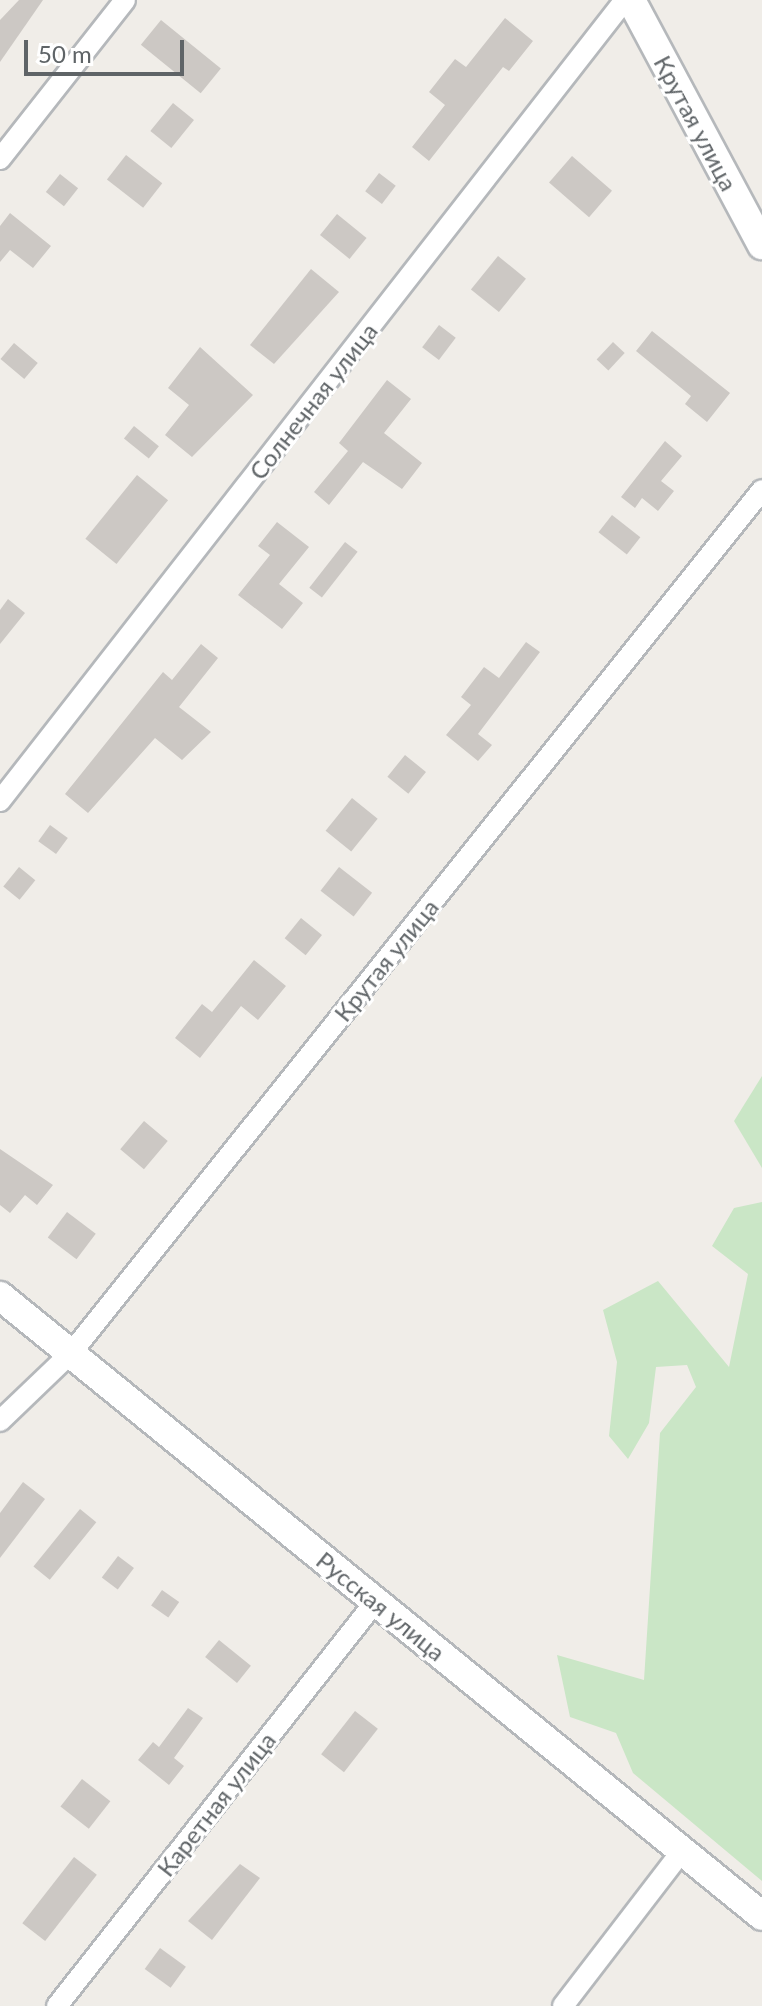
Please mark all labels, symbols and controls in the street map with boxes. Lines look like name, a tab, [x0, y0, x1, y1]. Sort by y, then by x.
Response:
scale bar	[28, 24, 188, 74]
text: 50 m	[38, 39, 92, 68]
street label: Крутая улица	[648, 51, 744, 195]
street label: Солнечная улица	[243, 317, 383, 485]
street label: Крутая улица	[328, 893, 444, 1027]
street label: Русская улица	[311, 1545, 451, 1667]
street label: Каретная улица	[151, 1726, 281, 1882]

